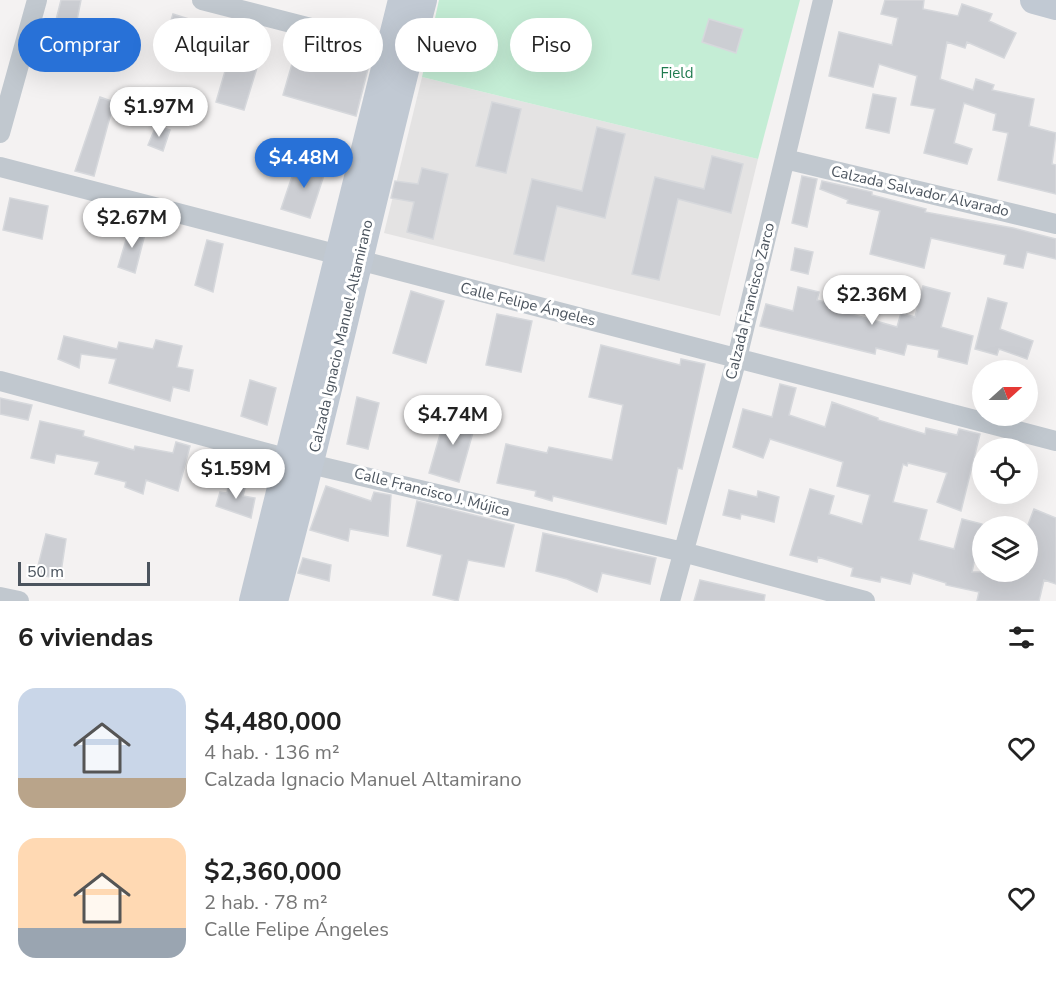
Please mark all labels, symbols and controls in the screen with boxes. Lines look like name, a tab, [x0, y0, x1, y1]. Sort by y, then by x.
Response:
chip: Comprar	[18, 18, 141, 72]
chip: Alquilar	[153, 18, 271, 72]
chip: Filtros	[283, 18, 383, 72]
chip: Nuevo	[395, 18, 498, 72]
chip: Piso	[510, 18, 592, 72]
park label: Field	[661, 63, 693, 83]
pin: $1.97M	[110, 87, 208, 138]
text: $1.97M	[124, 93, 194, 120]
pin: $4.48M	[255, 138, 353, 189]
text: $4.48M	[269, 144, 339, 171]
street label: Calzada Salvador Alvarado	[829, 161, 1011, 221]
pin: $2.67M	[83, 198, 181, 249]
text: $2.67M	[97, 204, 167, 231]
street label: Calzada Ignacio Manuel Altamirano	[304, 218, 378, 454]
street label: Calzada Francisco Zarco	[721, 220, 779, 382]
pin: $2.36M	[823, 275, 921, 326]
street label: Calle Felipe Ángeles	[458, 278, 598, 330]
text: $2.36M	[837, 281, 907, 308]
north arrow	[972, 360, 1038, 426]
map controls	[972, 360, 1038, 582]
pin: $4.74M	[404, 395, 502, 446]
text: $4.74M	[418, 401, 488, 428]
button: locate	[972, 438, 1038, 504]
pin: $1.59M	[187, 449, 285, 500]
text: $1.59M	[201, 455, 271, 482]
street label: Calle Francisco J. Mújica	[352, 463, 512, 521]
button: layers	[972, 516, 1038, 582]
scale bar	[18, 559, 150, 586]
text: 50 m	[27, 561, 64, 583]
text: 6 viviendas	[18, 620, 153, 655]
icon: filters	[1005, 621, 1038, 654]
text: $4,480,000	[204, 704, 342, 739]
icon: home	[66, 712, 138, 784]
icon: heart	[1005, 732, 1038, 765]
text: 4 hab. · 136 m²	[204, 739, 340, 766]
text: Calzada Ignacio Manuel Altamirano	[204, 766, 522, 793]
text: $2,360,000	[204, 854, 342, 889]
icon: home	[66, 862, 138, 934]
icon: heart	[1005, 882, 1038, 915]
text: 2 hab. · 78 m²	[204, 889, 328, 916]
text: Calle Felipe Ángeles	[204, 916, 389, 943]

